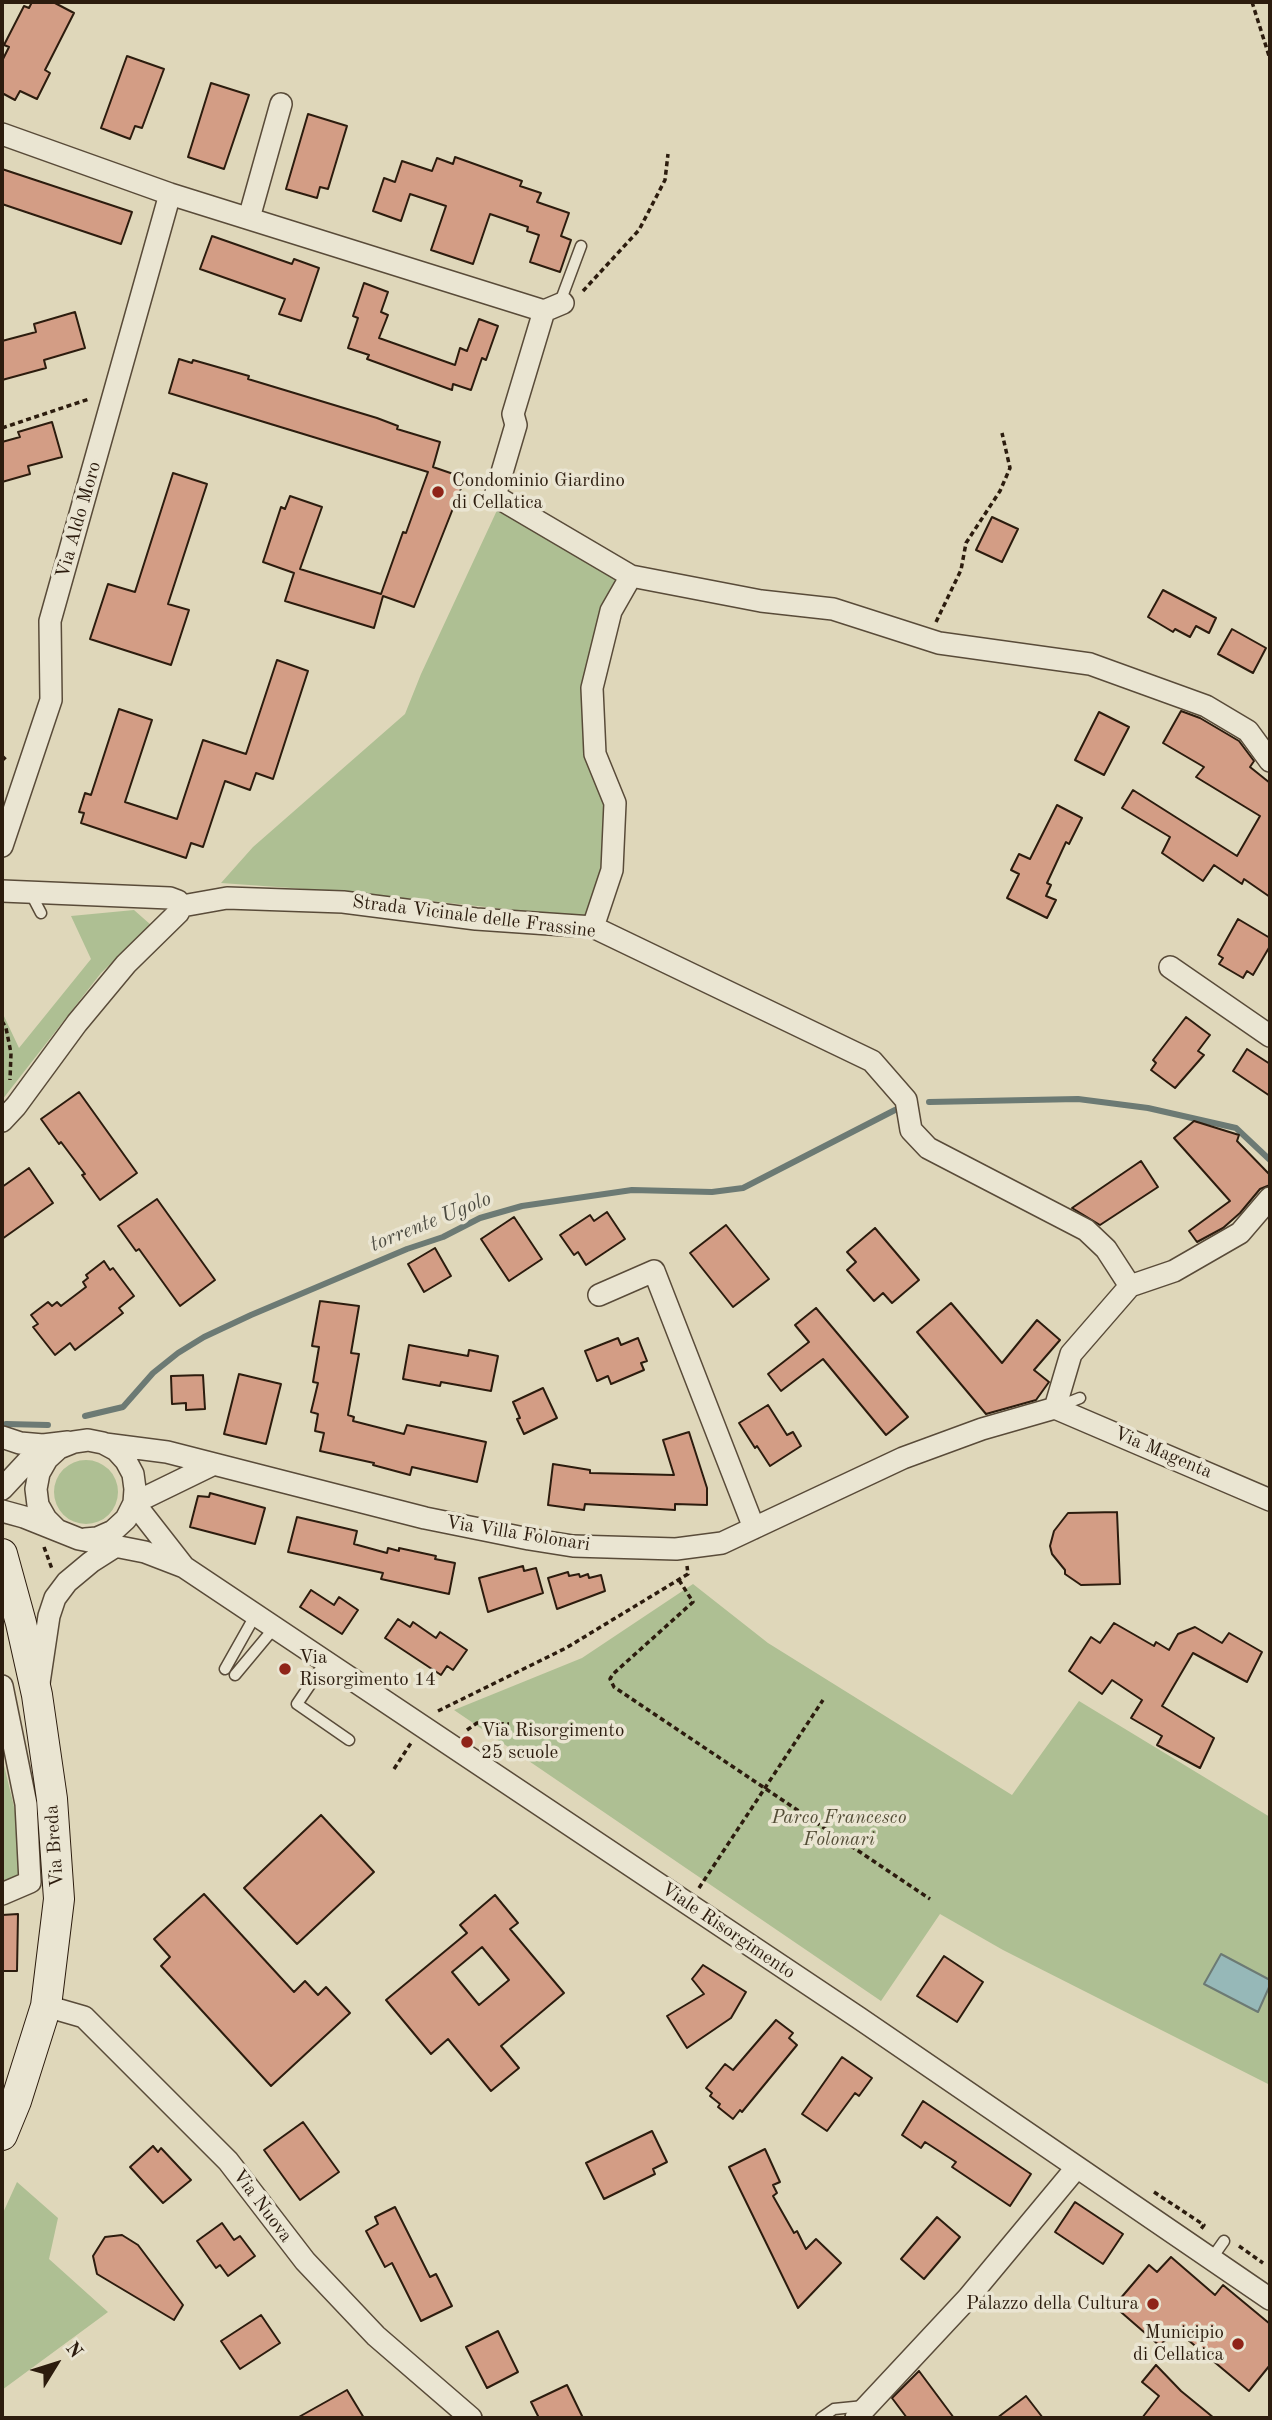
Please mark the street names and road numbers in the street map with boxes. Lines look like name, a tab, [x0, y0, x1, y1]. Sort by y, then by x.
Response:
street label: Via Aldo Moro	[51, 459, 107, 581]
street label: Strada Vicinale delle Frassine	[351, 891, 597, 943]
street label: Via Magenta	[1111, 1422, 1215, 1484]
street label: Via Villa Folonari	[444, 1511, 592, 1557]
street label: Via Breda	[41, 1804, 69, 1888]
street label: Viale Risorgimento	[656, 1878, 800, 1984]
street label: Via Nuova	[227, 2165, 297, 2247]

